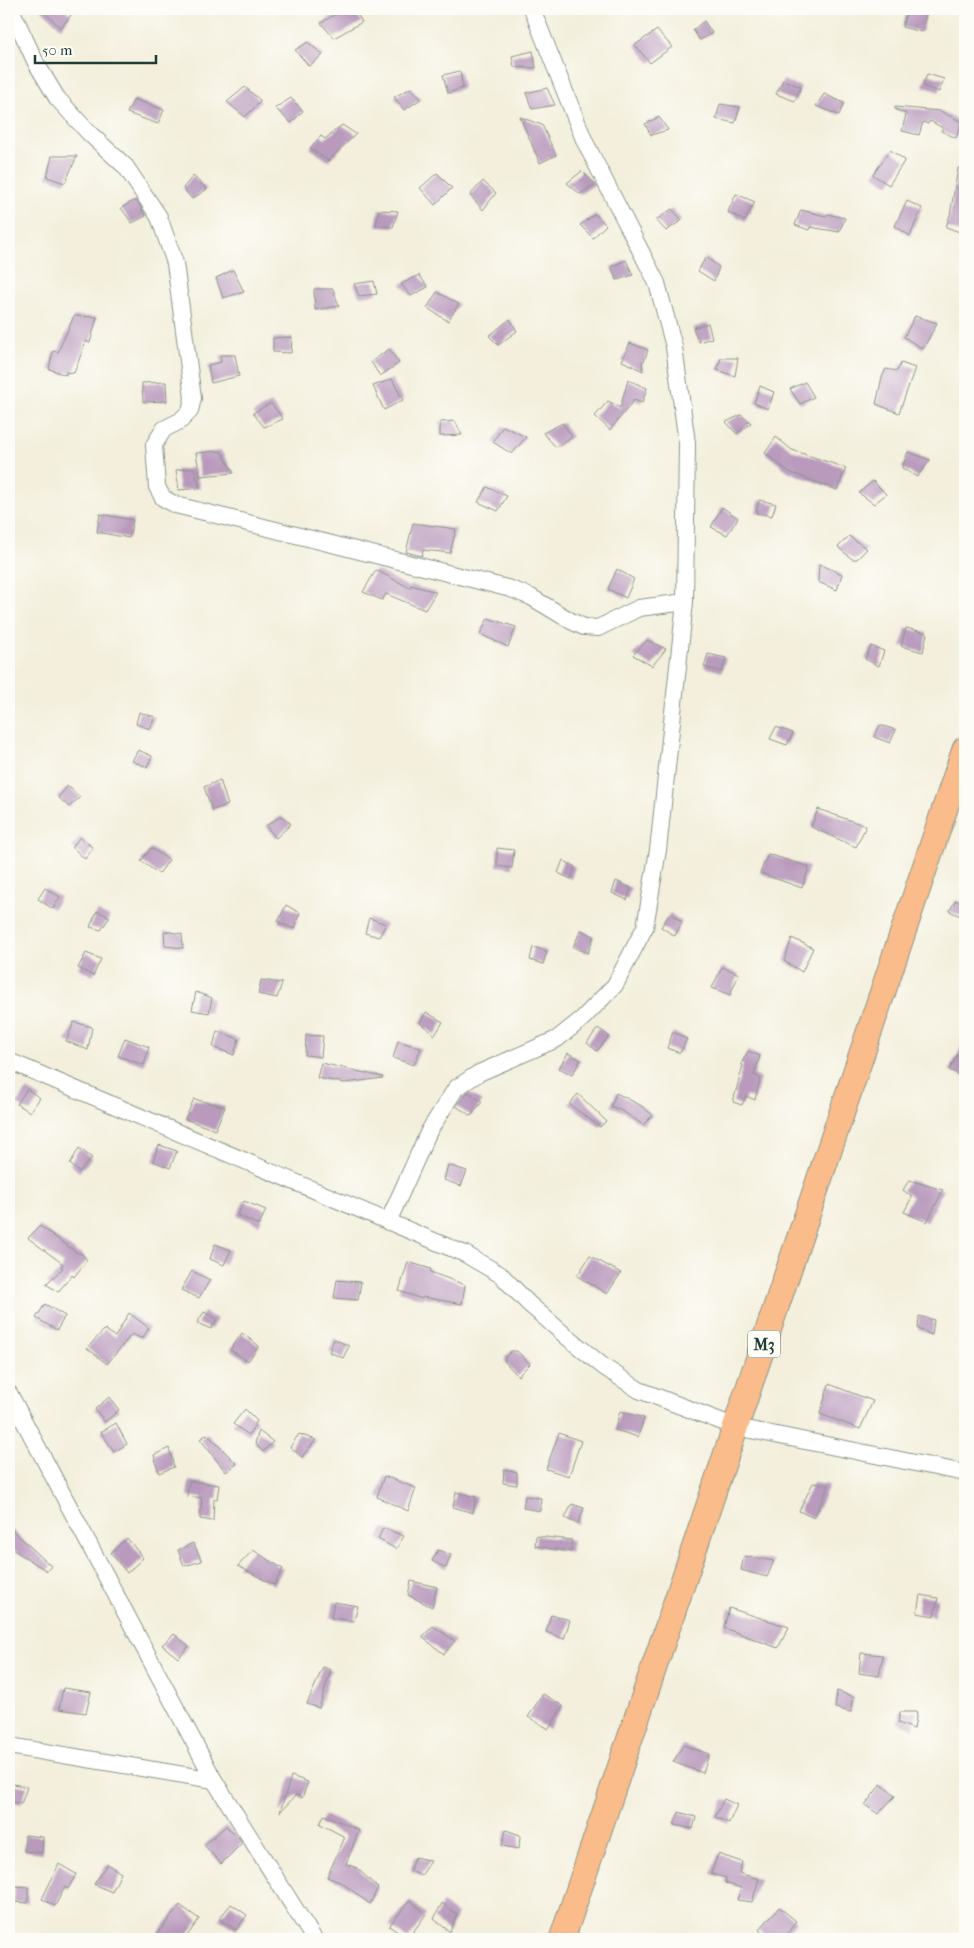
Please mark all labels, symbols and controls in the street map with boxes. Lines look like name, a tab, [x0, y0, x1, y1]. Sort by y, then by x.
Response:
scale bar	[35, 32, 156, 64]
text: 50 m	[42, 41, 73, 59]
road number: M3	[748, 1330, 780, 1358]

